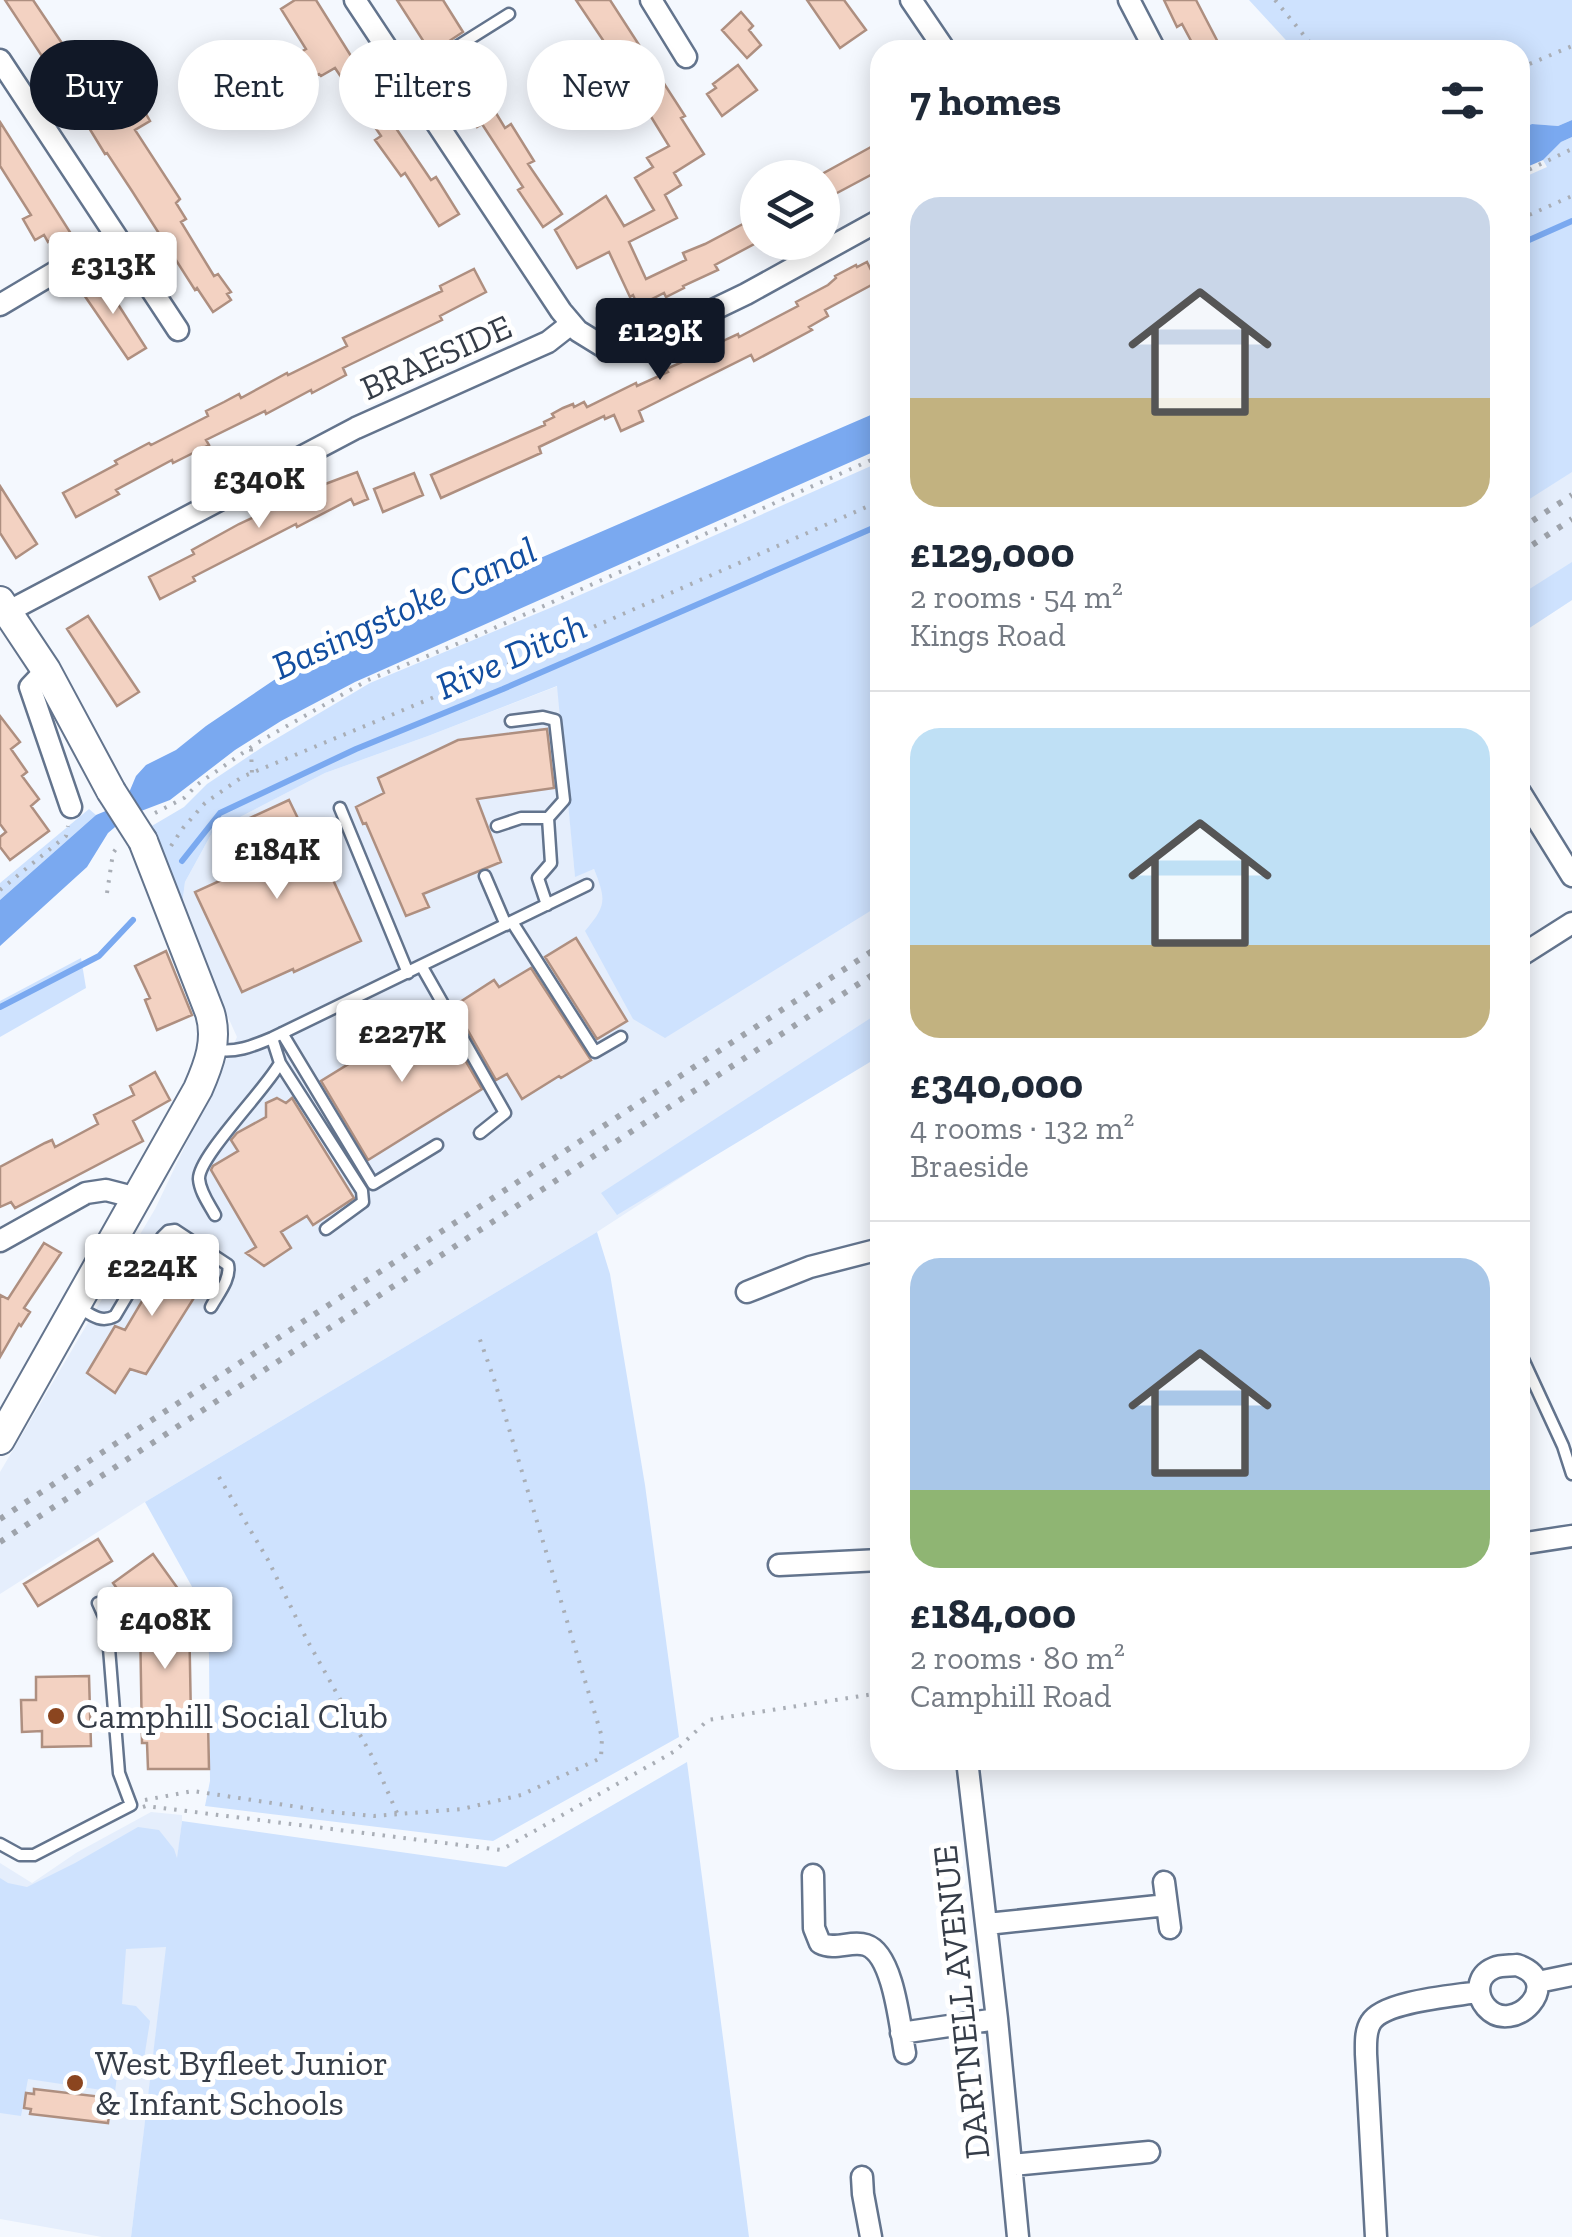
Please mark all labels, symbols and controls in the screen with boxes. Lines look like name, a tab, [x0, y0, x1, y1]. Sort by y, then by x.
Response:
chip: Buy	[30, 40, 158, 130]
chip: Rent	[178, 40, 319, 130]
chip: Filters	[339, 40, 507, 130]
chip: New	[527, 40, 665, 130]
icon: filters	[1435, 73, 1490, 128]
text: 7 homes	[910, 75, 1061, 126]
map controls	[740, 160, 840, 260]
button: layers	[740, 160, 840, 260]
pin: £313K	[43, 232, 183, 317]
text: £313K	[71, 245, 155, 283]
icon: home	[1110, 262, 1290, 442]
pin: £129K	[590, 298, 730, 383]
street label: BRAESIDE	[354, 305, 518, 409]
text: £129K	[618, 311, 702, 349]
pin: £340K	[189, 446, 329, 531]
text: £340K	[213, 459, 305, 497]
water label: Basingstoke Canal	[265, 527, 543, 689]
text: £129,000	[910, 527, 1075, 578]
text: 2 rooms · 54 m²	[910, 578, 1123, 616]
water label: Rive Ditch	[429, 603, 593, 709]
text: Kings Road	[910, 616, 1065, 654]
icon: home	[1110, 793, 1290, 973]
pin: £184K	[207, 817, 347, 902]
text: £184K	[234, 830, 320, 868]
pin: £227K	[332, 1000, 472, 1085]
text: £227K	[358, 1013, 446, 1051]
text: £340,000	[910, 1058, 1083, 1109]
text: 4 rooms · 132 m²	[910, 1109, 1134, 1147]
text: Braeside	[910, 1147, 1029, 1185]
pin: £224K	[82, 1234, 222, 1319]
text: £224K	[107, 1247, 197, 1285]
icon: home	[1110, 1323, 1290, 1503]
pin: £408K	[95, 1587, 235, 1672]
text: £184,000	[910, 1588, 1076, 1639]
text: £408K	[119, 1600, 211, 1638]
text: 2 rooms · 80 m²	[910, 1639, 1125, 1677]
text: Camphill Road	[910, 1677, 1111, 1715]
place label: Camphill Social Club	[76, 1695, 388, 1737]
marker: Camphill Social Club	[45, 1705, 67, 1727]
street label: DARTNELL AVENUE	[924, 1843, 998, 2161]
place label: West Byfleet Junior & Infant Schools	[95, 2042, 388, 2124]
marker: West Byfleet Junior & Infant Schools	[64, 2072, 86, 2094]

